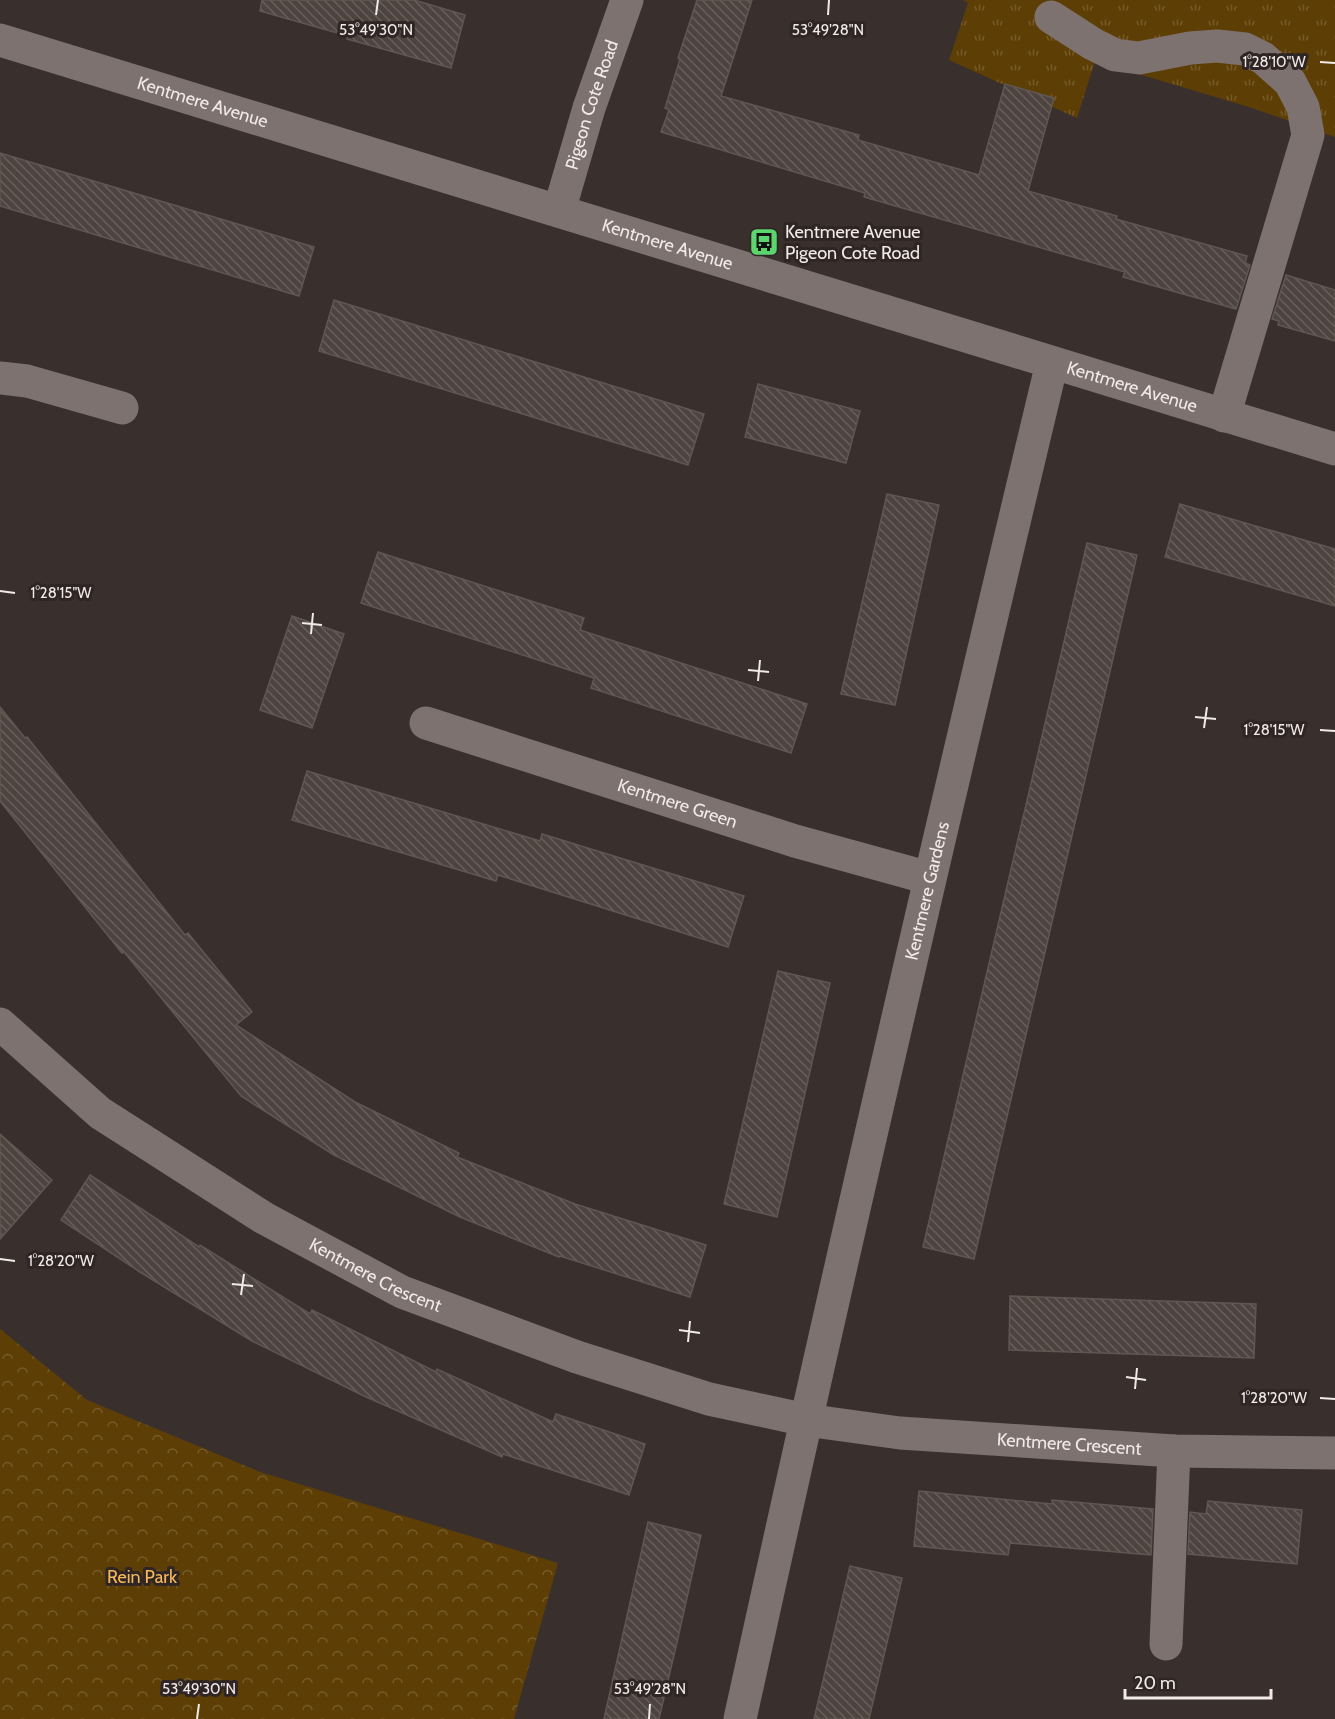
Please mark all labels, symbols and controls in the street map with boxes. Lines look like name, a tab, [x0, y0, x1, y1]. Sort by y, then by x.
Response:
text: 53°49'30"N	[339, 21, 413, 39]
text: 53°49'28"N	[792, 21, 864, 39]
street label: Pigeon Cote Road	[561, 37, 623, 172]
text: 1°28'10"W	[1242, 53, 1306, 71]
street label: Kentmere Avenue	[135, 72, 271, 132]
street label: Kentmere Avenue	[599, 214, 735, 275]
place label: Kentmere Avenue Pigeon Cote Road	[785, 221, 921, 264]
bus stop icon: Kentmere Avenue Pigeon Cote Road	[748, 226, 780, 258]
street label: Kentmere Avenue	[1064, 356, 1200, 417]
text: 1°28'15"W	[31, 584, 92, 602]
text: 1°28'15"W	[1244, 721, 1305, 739]
street label: Kentmere Green	[615, 774, 740, 833]
street label: Kentmere Gardens	[901, 819, 954, 962]
street label: Kentmere Crescent	[305, 1233, 445, 1317]
text: 1°28'20"W	[28, 1252, 95, 1270]
text: 1°28'20"W	[1241, 1389, 1308, 1407]
street label: Kentmere Crescent	[996, 1428, 1142, 1460]
park label: Rein Park	[107, 1566, 178, 1588]
scale bar	[1125, 1662, 1270, 1700]
text: 20 m	[1134, 1672, 1176, 1694]
text: 53°49'30"N	[162, 1680, 236, 1698]
text: 53°49'28"N	[614, 1680, 686, 1698]

